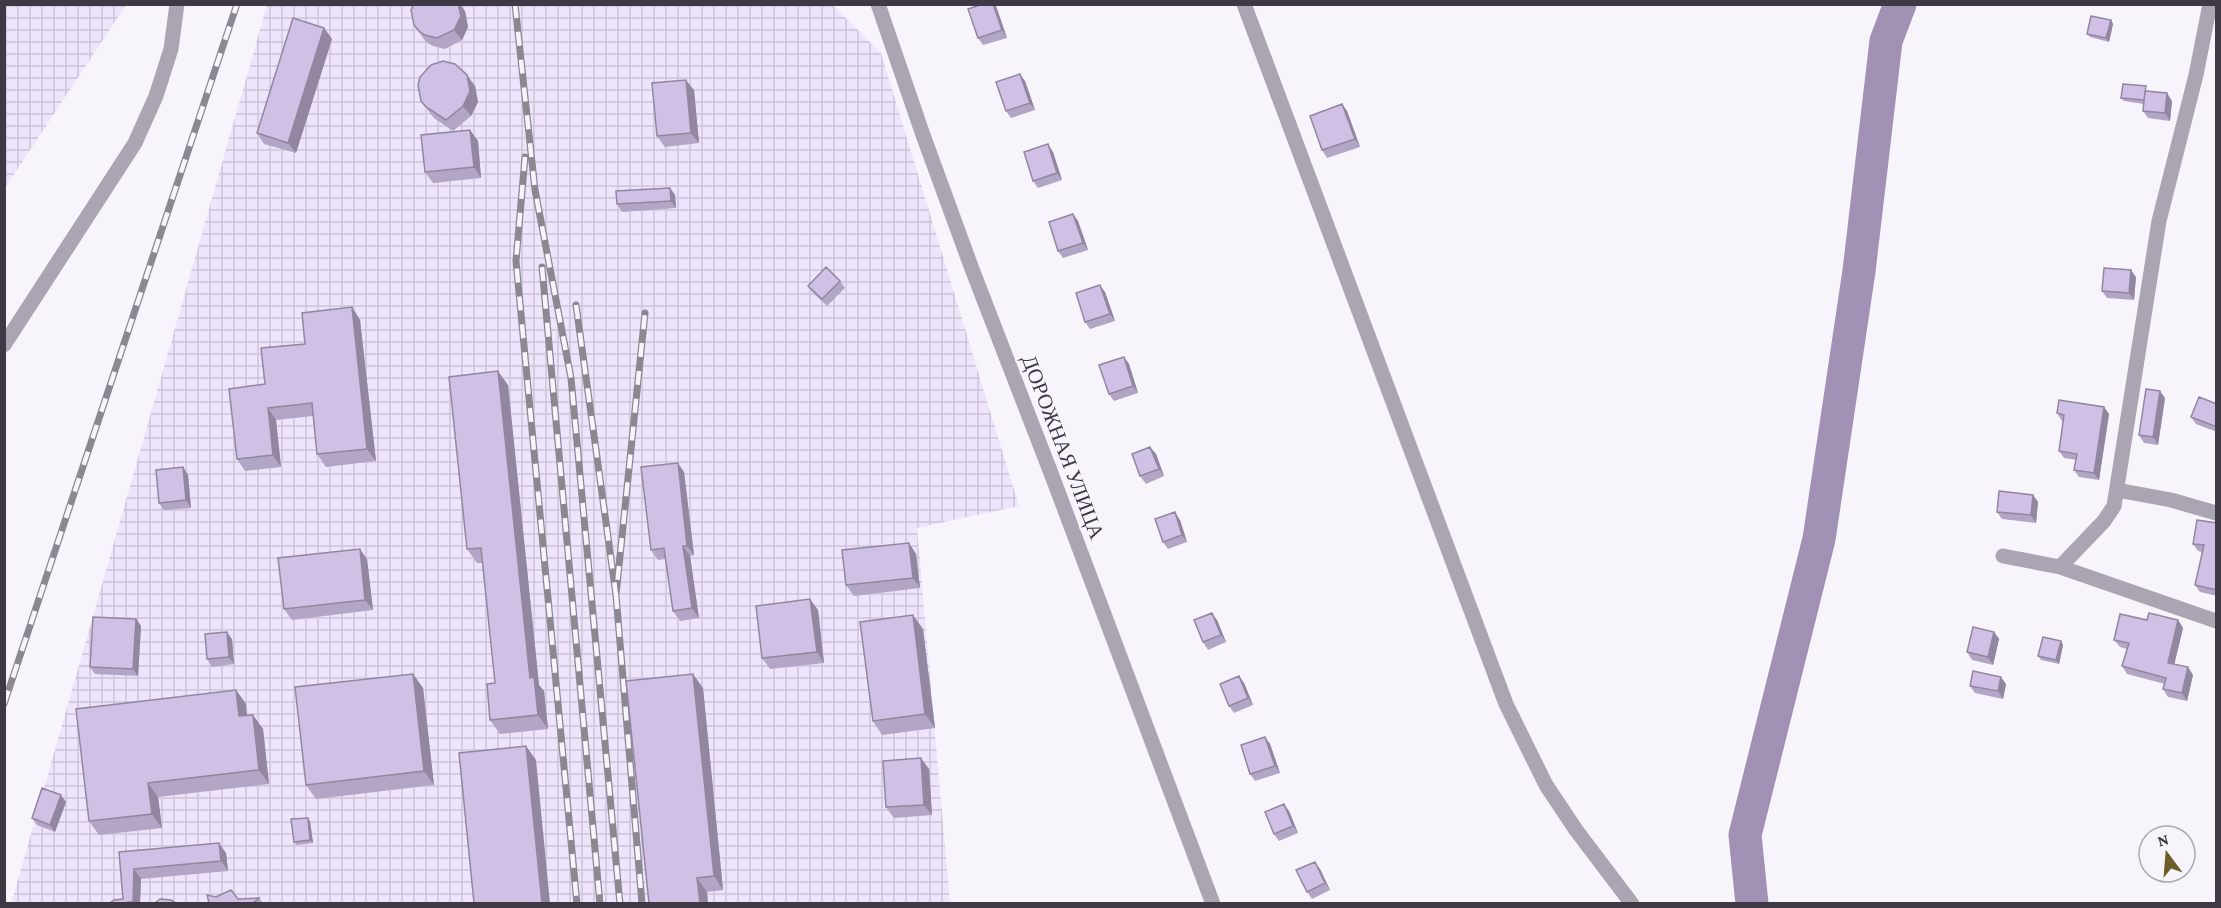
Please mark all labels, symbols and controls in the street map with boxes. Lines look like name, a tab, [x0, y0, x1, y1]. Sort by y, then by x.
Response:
street label: ДОРОЖНАЯ УЛИЦА	[1017, 351, 1110, 543]
north arrow	[2137, 824, 2197, 884]
text: N	[2155, 830, 2171, 850]

